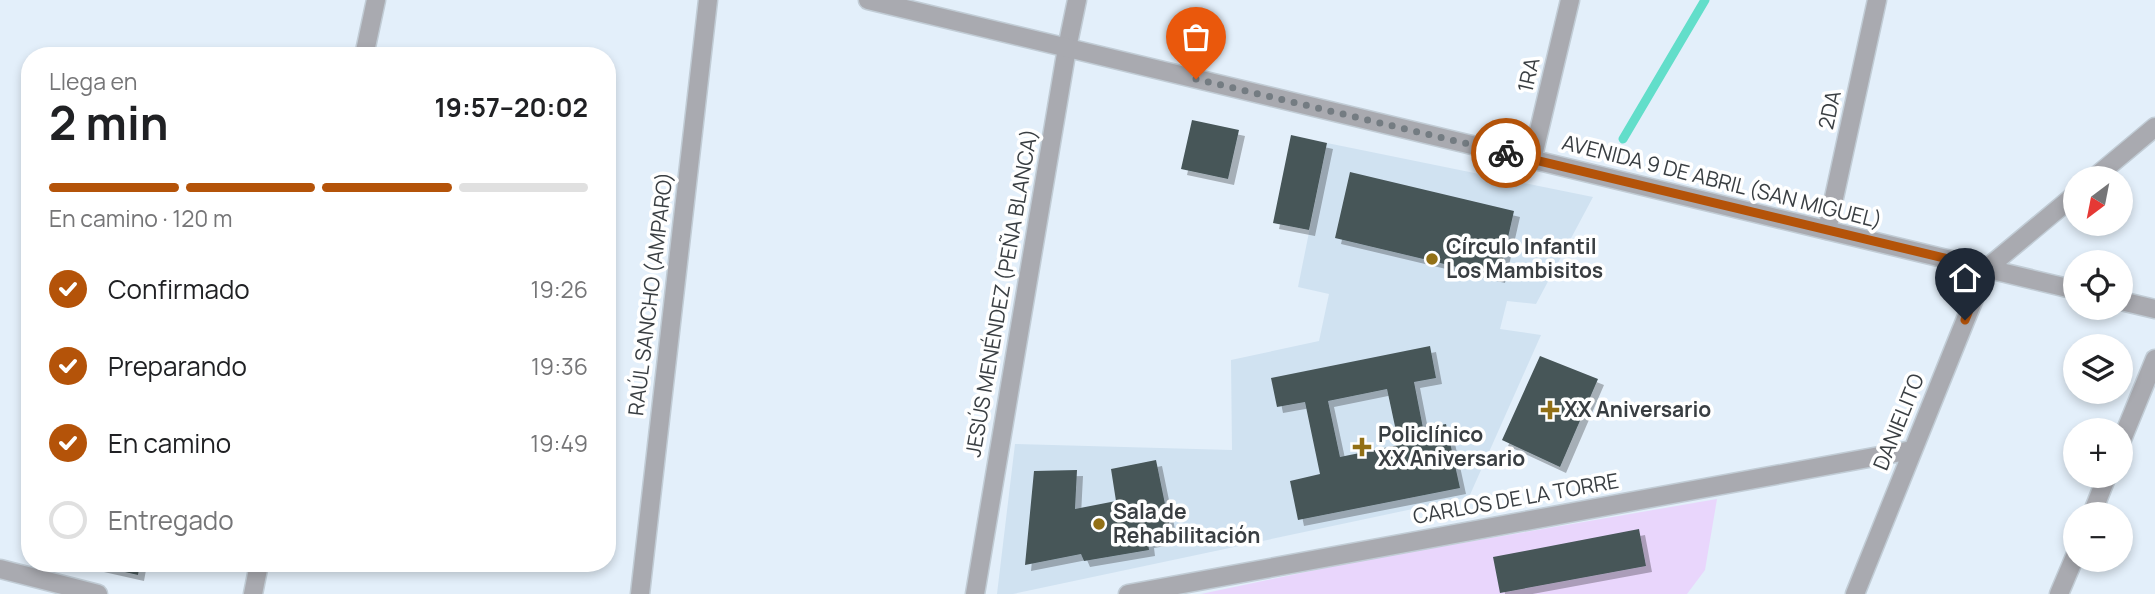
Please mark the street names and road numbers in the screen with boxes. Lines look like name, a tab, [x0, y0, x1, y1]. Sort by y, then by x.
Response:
street label: 1RA	[1510, 55, 1546, 95]
street label: 2DA	[1811, 88, 1847, 132]
street label: JESÚS MENÉNDEZ (PEÑA BLANCA)	[958, 127, 1044, 459]
street label: AVENIDA 9 DE ABRIL (SAN MIGUEL)	[1559, 128, 1885, 234]
street label: RAÚL SANCHO (AMPARO)	[621, 171, 679, 417]
street label: DANIELITO	[1866, 369, 1930, 474]
street label: CARLOS DE LA TORRE	[1411, 466, 1621, 530]

